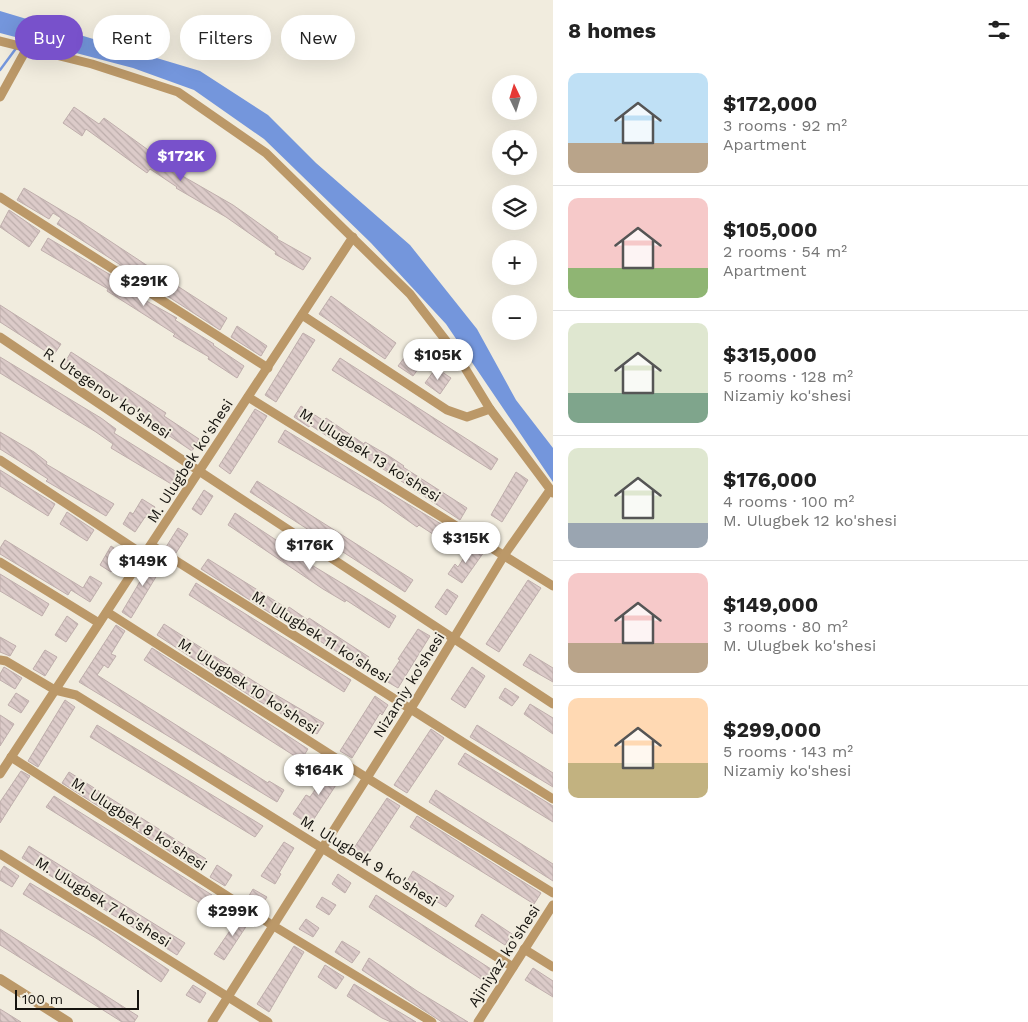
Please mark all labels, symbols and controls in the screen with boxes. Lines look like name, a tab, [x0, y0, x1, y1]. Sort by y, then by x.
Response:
chip: Buy	[15, 15, 83, 60]
chip: Rent	[93, 15, 170, 60]
chip: Filters	[180, 15, 271, 60]
chip: New	[281, 15, 355, 60]
icon: filters	[985, 16, 1013, 44]
text: 8 homes	[568, 18, 656, 43]
north arrow	[492, 75, 538, 120]
map controls	[492, 75, 537, 340]
text: $172,000	[723, 91, 817, 116]
icon: home	[608, 93, 668, 153]
text: 3 rooms · 92 m²	[723, 116, 847, 135]
button: locate	[492, 130, 537, 175]
text: Apartment	[723, 135, 806, 154]
pin: $172K	[146, 140, 216, 182]
text: $172K	[157, 146, 205, 165]
button: layers	[492, 185, 537, 230]
text: $105,000	[723, 217, 818, 242]
icon: home	[608, 218, 668, 278]
button: +	[492, 240, 537, 285]
text: 2 rooms · 54 m²	[723, 242, 847, 261]
text: Apartment	[723, 261, 806, 280]
pin: $291K	[109, 264, 179, 307]
text: $291K	[120, 271, 168, 290]
button: −	[492, 295, 537, 340]
pin: $105K	[403, 338, 473, 381]
text: $315,000	[723, 342, 817, 367]
icon: home	[608, 343, 668, 403]
street label: R. Utegenov ko'shesi	[40, 344, 174, 442]
text: $105K	[414, 345, 462, 364]
text: 5 rooms · 128 m²	[723, 367, 853, 386]
text: Nizamiy ko'shesi	[723, 386, 851, 405]
street label: M. Ulugbek ko'shesi	[143, 396, 237, 526]
street label: M. Ulugbek 13 ko'shesi	[296, 404, 444, 506]
text: $176,000	[723, 467, 817, 492]
icon: home	[608, 468, 668, 528]
text: 4 rooms · 100 m²	[723, 492, 854, 511]
text: M. Ulugbek 12 ko'shesi	[723, 511, 897, 530]
pin: $315K	[431, 522, 501, 564]
pin: $176K	[275, 528, 345, 571]
text: $315K	[442, 528, 490, 547]
text: $176K	[286, 535, 334, 554]
pin: $149K	[108, 544, 178, 587]
text: $149K	[119, 551, 167, 570]
street label: M. Ulugbek 11 ko'shesi	[248, 587, 394, 687]
text: $149,000	[723, 592, 818, 617]
icon: home	[608, 593, 668, 653]
text: 3 rooms · 80 m²	[723, 617, 848, 636]
street label: Nizamiy ko'shesi	[369, 629, 449, 741]
street label: M. Ulugbek 10 ko'shesi	[174, 634, 322, 738]
text: M. Ulugbek ko'shesi	[723, 636, 876, 655]
text: $299,000	[723, 717, 821, 742]
icon: home	[608, 718, 668, 778]
text: 5 rooms · 143 m²	[723, 742, 853, 761]
pin: $164K	[284, 754, 354, 796]
text: $164K	[295, 760, 343, 779]
text: Nizamiy ko'shesi	[723, 761, 851, 780]
street label: M. Ulugbek 8 ko'shesi	[68, 773, 210, 875]
street label: M. Ulugbek 9 ko'shesi	[297, 811, 441, 911]
street label: M. Ulugbek 7 ko'shesi	[32, 853, 174, 951]
pin: $299K	[198, 894, 268, 937]
text: $299K	[208, 901, 258, 920]
street label: Ajiniyaz ko'shesi	[464, 901, 544, 1011]
scale bar	[15, 987, 139, 1010]
text: 100 m	[22, 991, 63, 1007]

